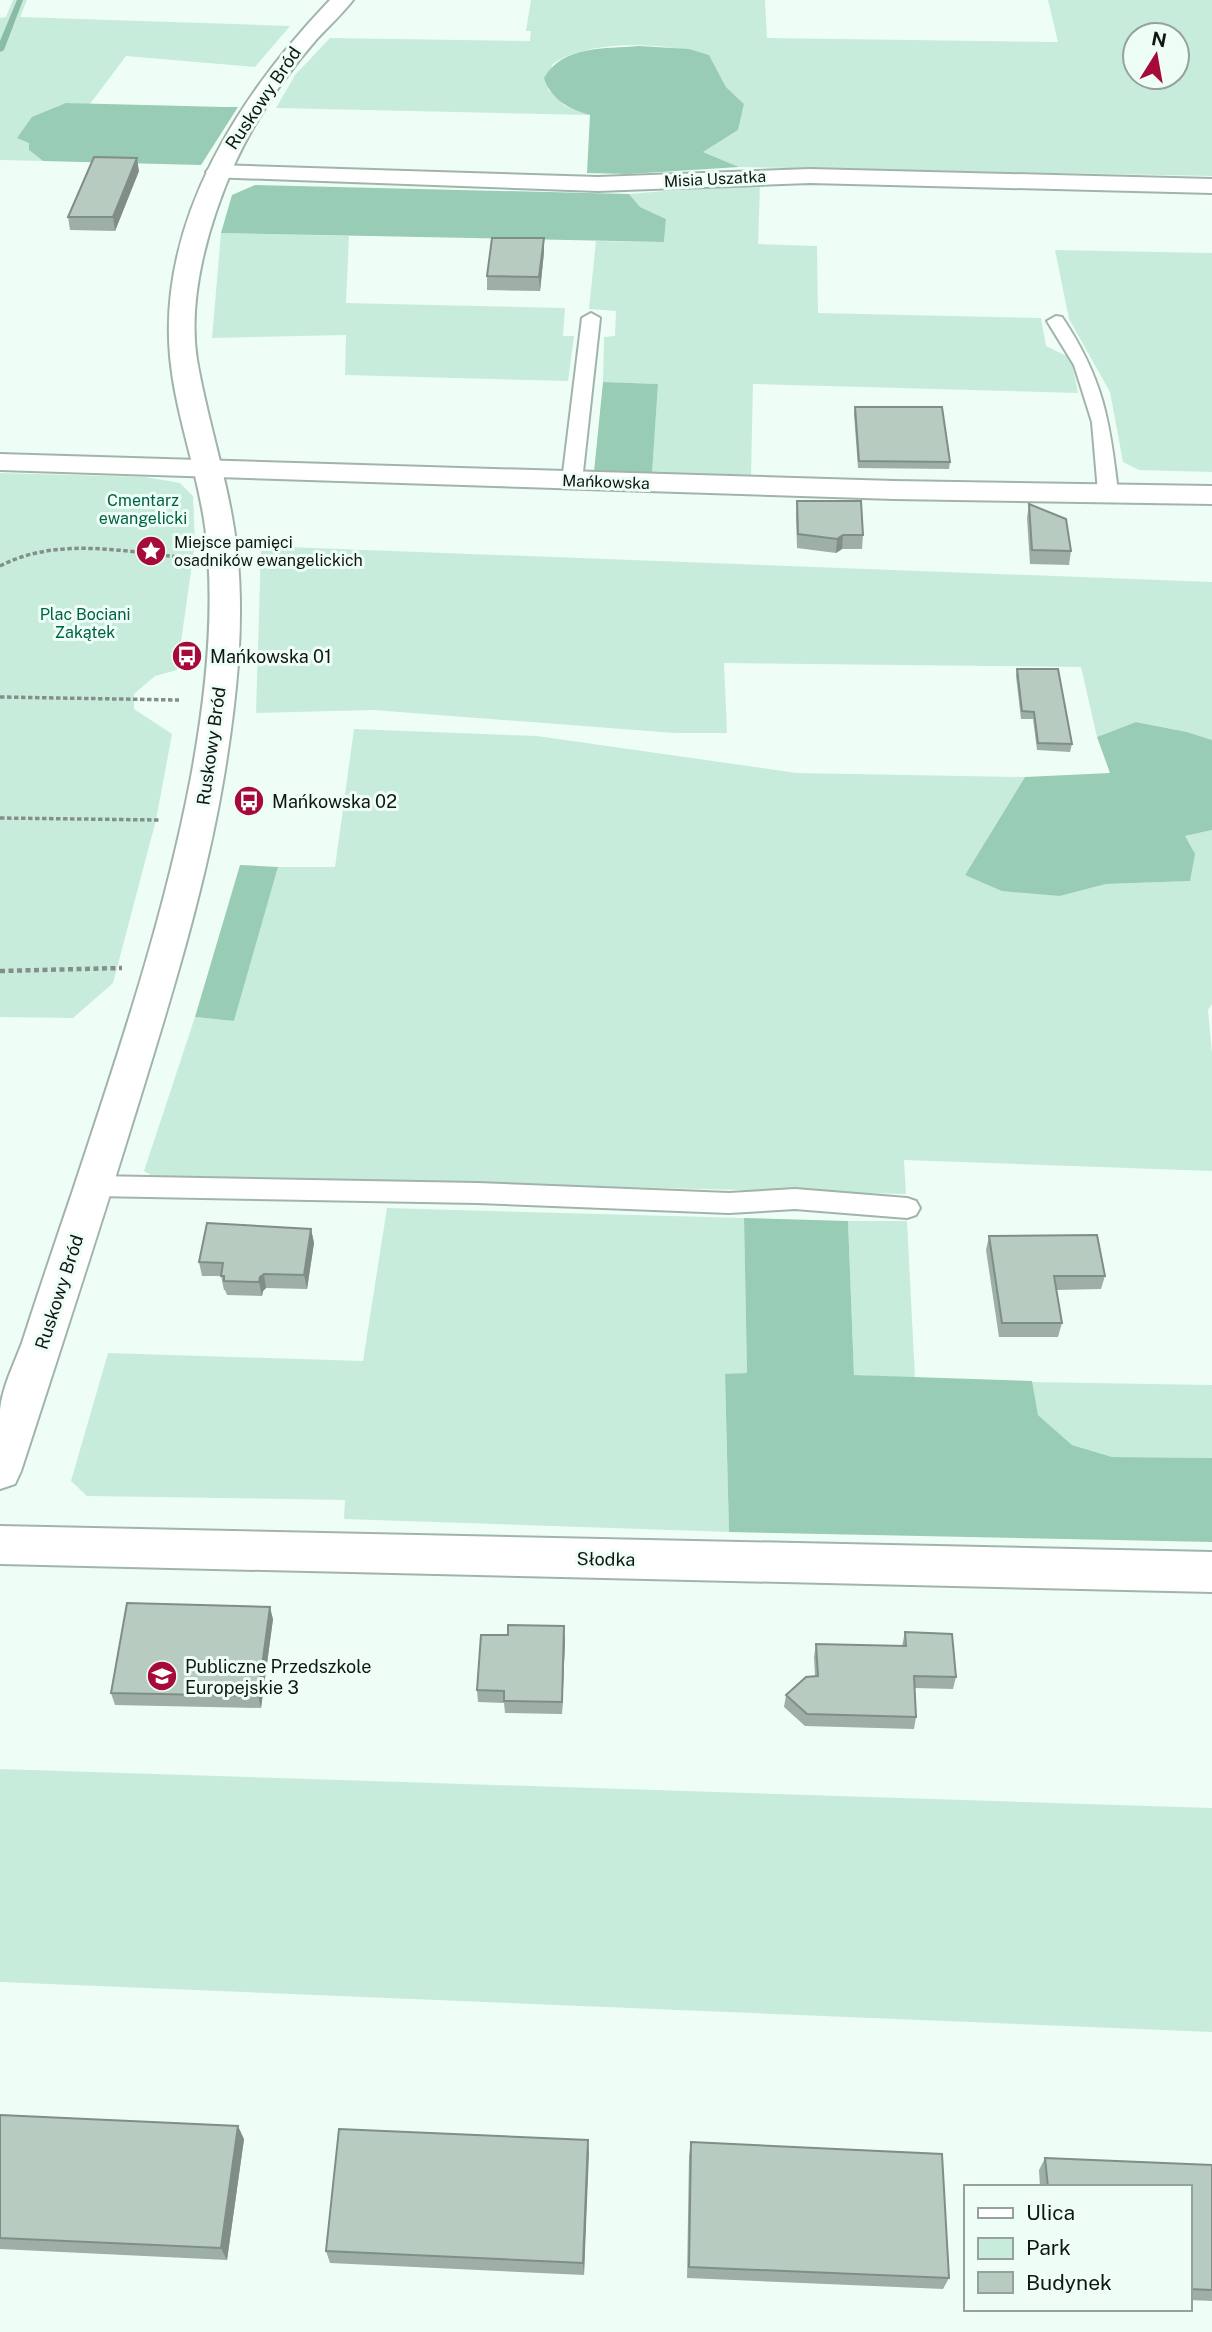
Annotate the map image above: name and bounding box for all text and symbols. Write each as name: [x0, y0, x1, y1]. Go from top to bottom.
north arrow: [1121, 21, 1191, 91]
text: N: [1150, 27, 1169, 52]
street label: Ruskowy Bród: [221, 43, 305, 153]
street label: Misia Uszatka: [663, 167, 767, 191]
street label: Mańkowska: [562, 471, 650, 493]
park label: Cmentarz ewangelicki: [99, 491, 187, 528]
place label: Miejsce pamięci osadników ewangelickich: [174, 533, 363, 570]
place icon: Miejsce pamięci osadników ewangelickich: [134, 534, 168, 568]
park label: Plac Bociani Zakątek: [40, 605, 130, 642]
bus stop icon: Mańkowska 01: [170, 639, 204, 673]
place label: Mańkowska 01: [210, 646, 331, 667]
street label: Ruskowy Bród: [192, 685, 230, 807]
bus stop icon: Mańkowska 02: [232, 784, 266, 818]
place label: Mańkowska 02: [272, 791, 397, 812]
street label: Ruskowy Bród: [31, 1232, 87, 1352]
street label: Słodka: [576, 1548, 636, 1570]
place label: Publiczne Przedszkole Europejskie 3: [185, 1656, 371, 1698]
school or university icon: Publiczne Przedszkole Europejskie 3: [145, 1659, 179, 1693]
legend: [964, 2185, 1191, 2311]
text: Ulica: [1026, 2200, 1075, 2225]
text: Park: [1026, 2235, 1071, 2260]
text: Budynek: [1026, 2270, 1112, 2295]

